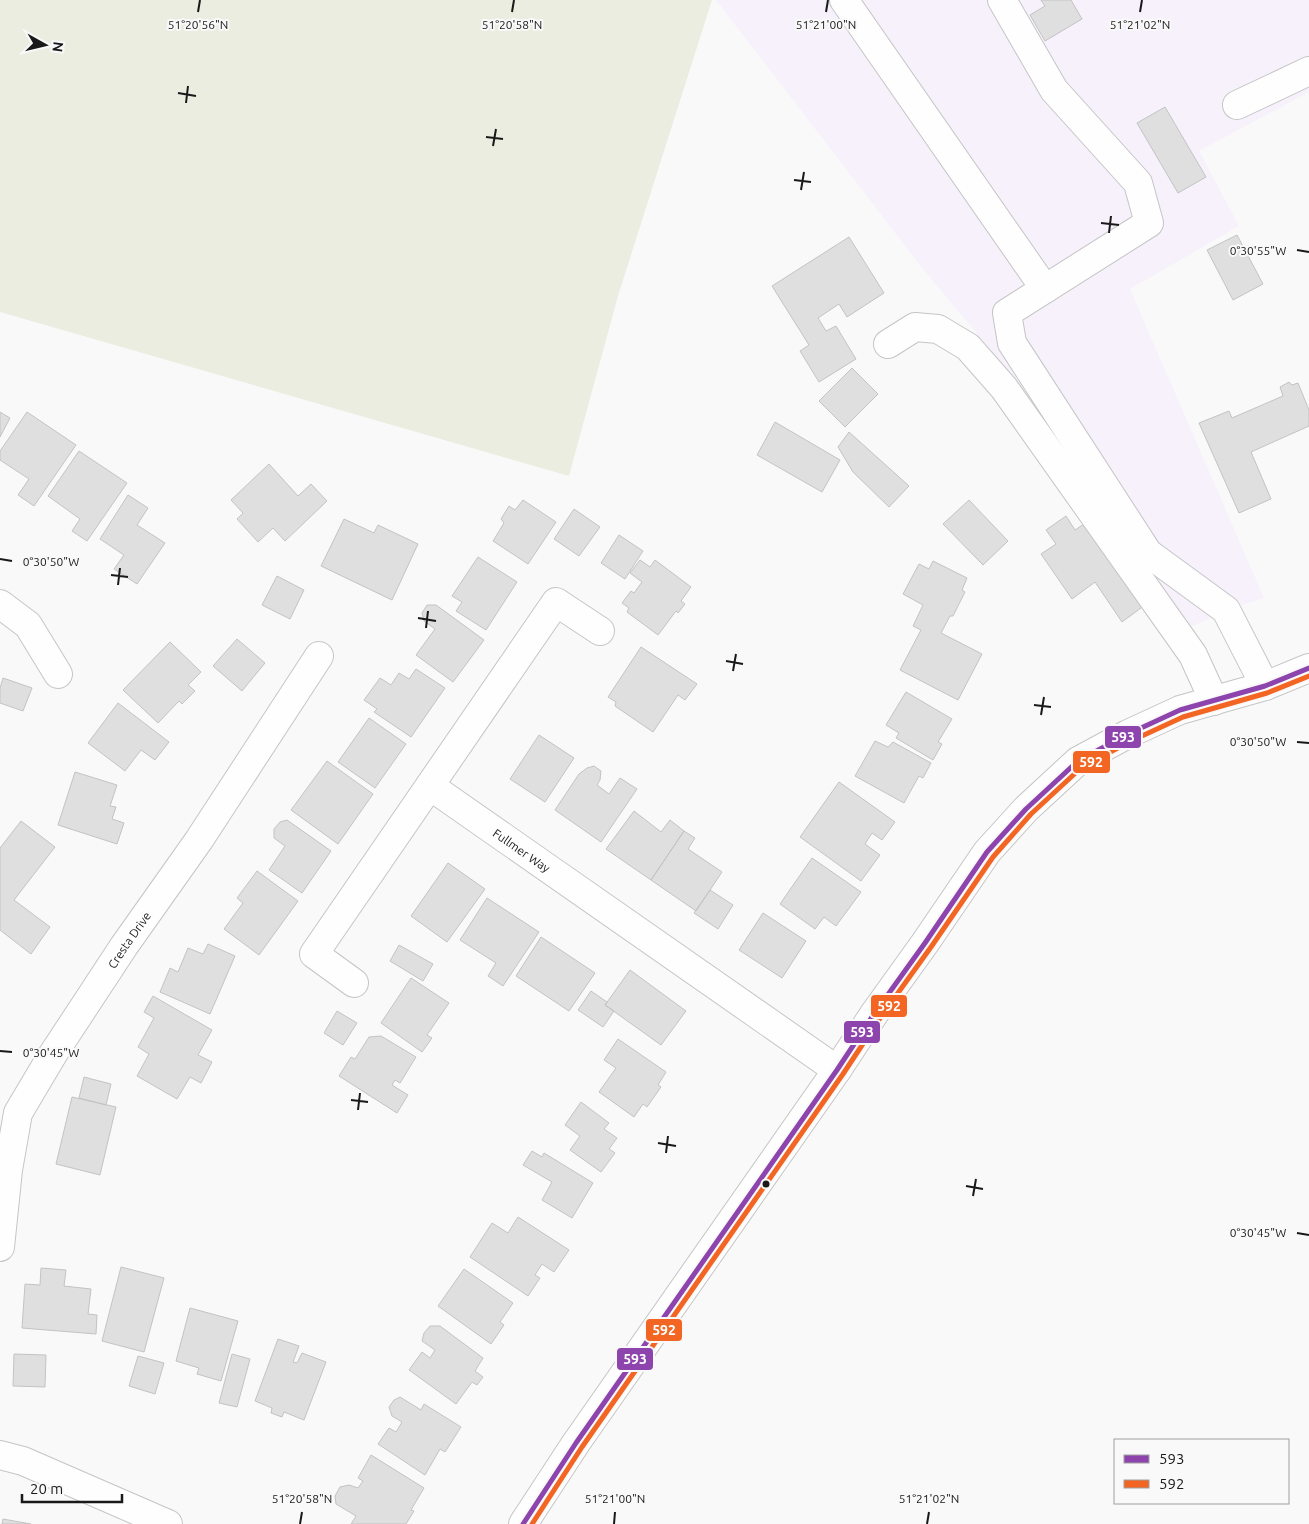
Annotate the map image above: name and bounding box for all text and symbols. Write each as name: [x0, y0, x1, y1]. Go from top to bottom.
text: 51°20'56"N: [168, 18, 228, 31]
text: 51°20'58"N: [482, 18, 542, 31]
text: 51°21'00"N: [796, 18, 856, 31]
text: 51°21'02"N: [1110, 18, 1170, 31]
north arrow: [20, 20, 70, 70]
text: N: [49, 41, 67, 53]
text: 0°30'55"W: [1230, 244, 1286, 257]
text: 0°30'50"W: [23, 555, 79, 568]
line badge: 593: [1104, 725, 1142, 749]
text: 593: [1111, 729, 1135, 745]
text: 0°30'50"W: [1230, 735, 1286, 748]
line badge: 592: [1072, 750, 1111, 774]
text: 592: [1079, 754, 1103, 770]
street label: Fullmer Way: [491, 826, 553, 875]
street label: Cresta Drive: [105, 909, 153, 970]
line badge: 592: [870, 994, 908, 1018]
text: 592: [877, 998, 901, 1014]
line badge: 593: [843, 1020, 881, 1044]
text: 593: [850, 1024, 874, 1040]
text: 0°30'45"W: [23, 1046, 79, 1059]
unlabelled marker: [761, 1179, 771, 1189]
text: 0°30'45"W: [1230, 1226, 1286, 1239]
line badge: 592: [645, 1318, 683, 1342]
text: 592: [652, 1322, 676, 1338]
line badge: 593: [616, 1347, 654, 1371]
text: 593: [623, 1351, 647, 1367]
legend: [1114, 1439, 1289, 1504]
text: 593: [1159, 1450, 1184, 1467]
scale bar: [22, 1472, 122, 1504]
text: 592: [1159, 1475, 1184, 1492]
text: 20 m: [30, 1480, 63, 1497]
text: 51°20'58"N: [272, 1492, 332, 1505]
text: 51°21'00"N: [585, 1492, 645, 1505]
text: 51°21'02"N: [899, 1492, 959, 1505]

